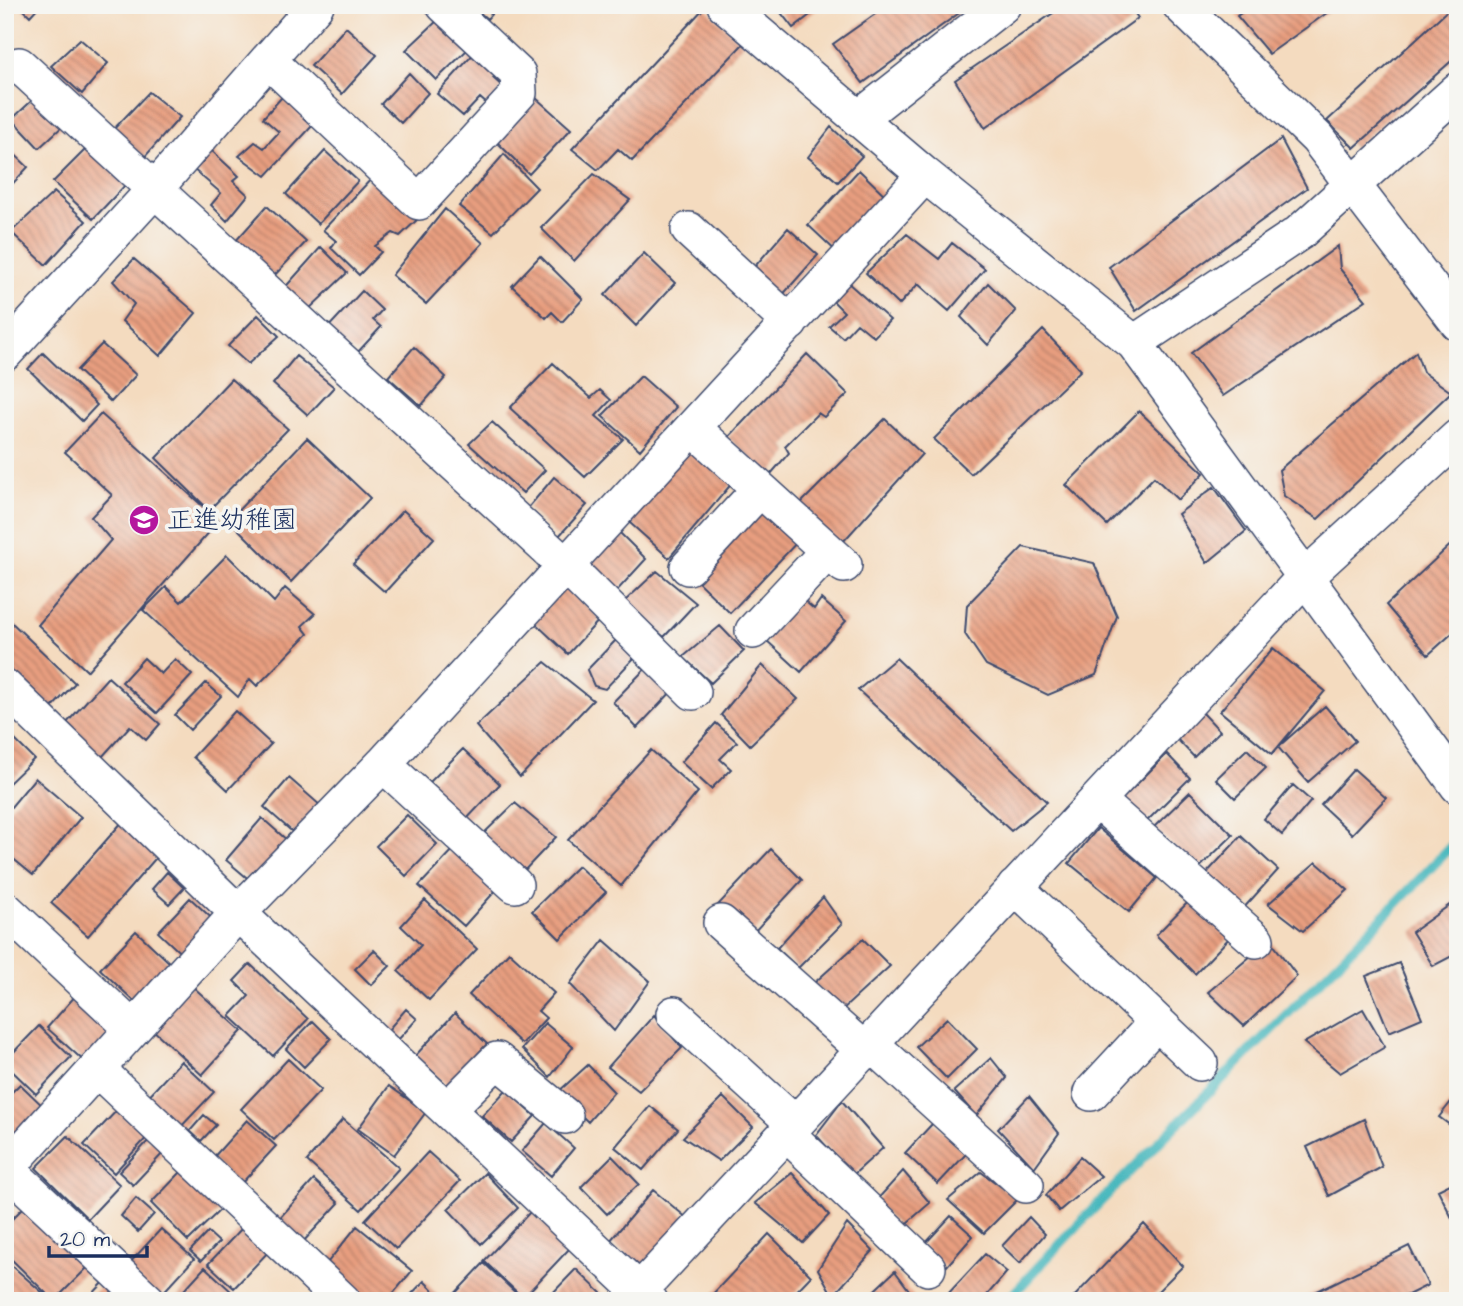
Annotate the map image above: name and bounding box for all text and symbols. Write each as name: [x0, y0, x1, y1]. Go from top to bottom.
place label: 正進幼稚園: [167, 502, 297, 538]
school or university icon: 正進幼稚園: [127, 503, 161, 537]
scale bar: [49, 1215, 147, 1259]
text: 20 m: [60, 1225, 111, 1254]

